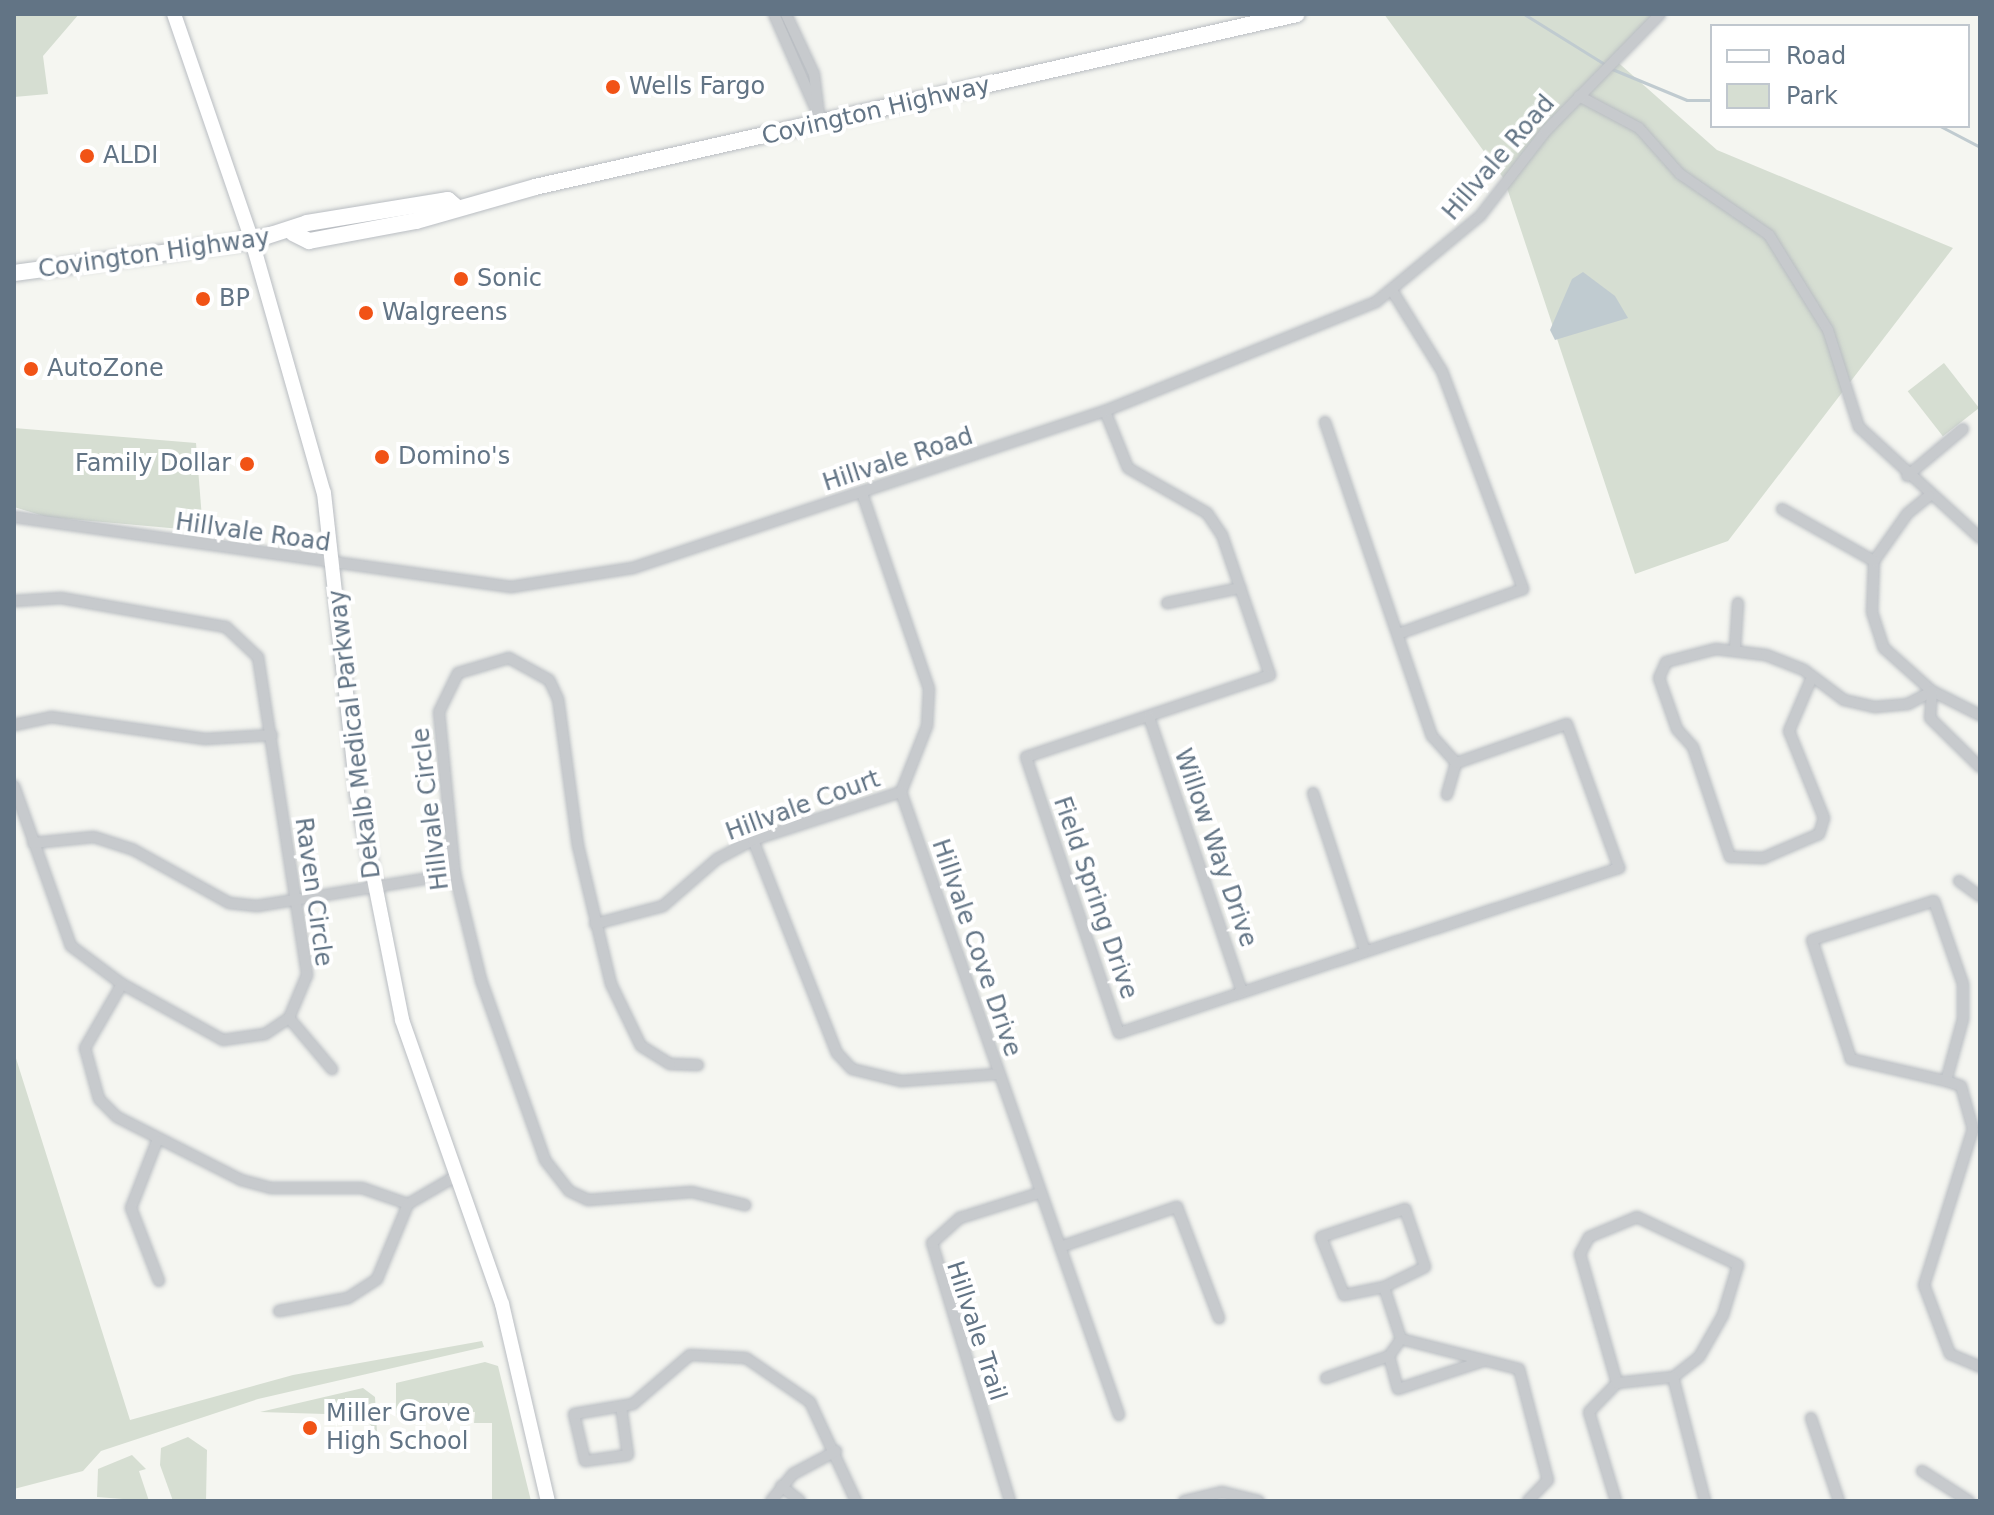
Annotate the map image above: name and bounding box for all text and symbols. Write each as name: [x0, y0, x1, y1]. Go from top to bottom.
legend: [1710, 24, 1970, 128]
text: Road: [1786, 42, 1846, 70]
street label: Covington Highway: [759, 71, 993, 151]
place label: Wells Fargo: [629, 73, 765, 101]
marker: Wells Fargo: [604, 78, 622, 96]
text: Park: [1786, 82, 1838, 110]
street label: Hillvale Road: [1437, 90, 1561, 226]
place label: ALDI: [103, 142, 158, 170]
marker: ALDI: [78, 147, 96, 165]
street label: Covington Highway: [36, 223, 272, 285]
place label: Sonic: [477, 265, 542, 293]
marker: Sonic: [452, 270, 470, 288]
place label: BP: [219, 285, 250, 313]
marker: BP: [194, 290, 212, 308]
place label: Walgreens: [382, 299, 507, 327]
marker: Walgreens: [357, 304, 375, 322]
place label: AutoZone: [47, 355, 164, 383]
marker: AutoZone: [22, 360, 40, 378]
street label: Hillvale Road: [819, 422, 977, 498]
place label: Domino's: [398, 443, 510, 471]
marker: Domino's: [373, 448, 391, 466]
place label: Family Dollar: [75, 450, 231, 478]
marker: Family Dollar: [238, 455, 256, 473]
street label: Hillvale Road: [174, 508, 332, 558]
street label: Dekalb Medical Parkway: [323, 588, 387, 880]
street label: Hillvale Circle: [407, 726, 455, 892]
street label: Willow Way Drive: [1168, 745, 1262, 951]
street label: Hillvale Court: [722, 765, 884, 847]
street label: Field Spring Drive: [1047, 793, 1143, 1003]
street label: Raven Circle: [288, 816, 338, 968]
street label: Hillvale Cove Drive: [925, 836, 1027, 1060]
street label: Hillvale Trail: [940, 1258, 1012, 1404]
place label: Miller Grove High School: [326, 1400, 471, 1456]
marker: Miller Grove High School: [301, 1419, 319, 1437]

